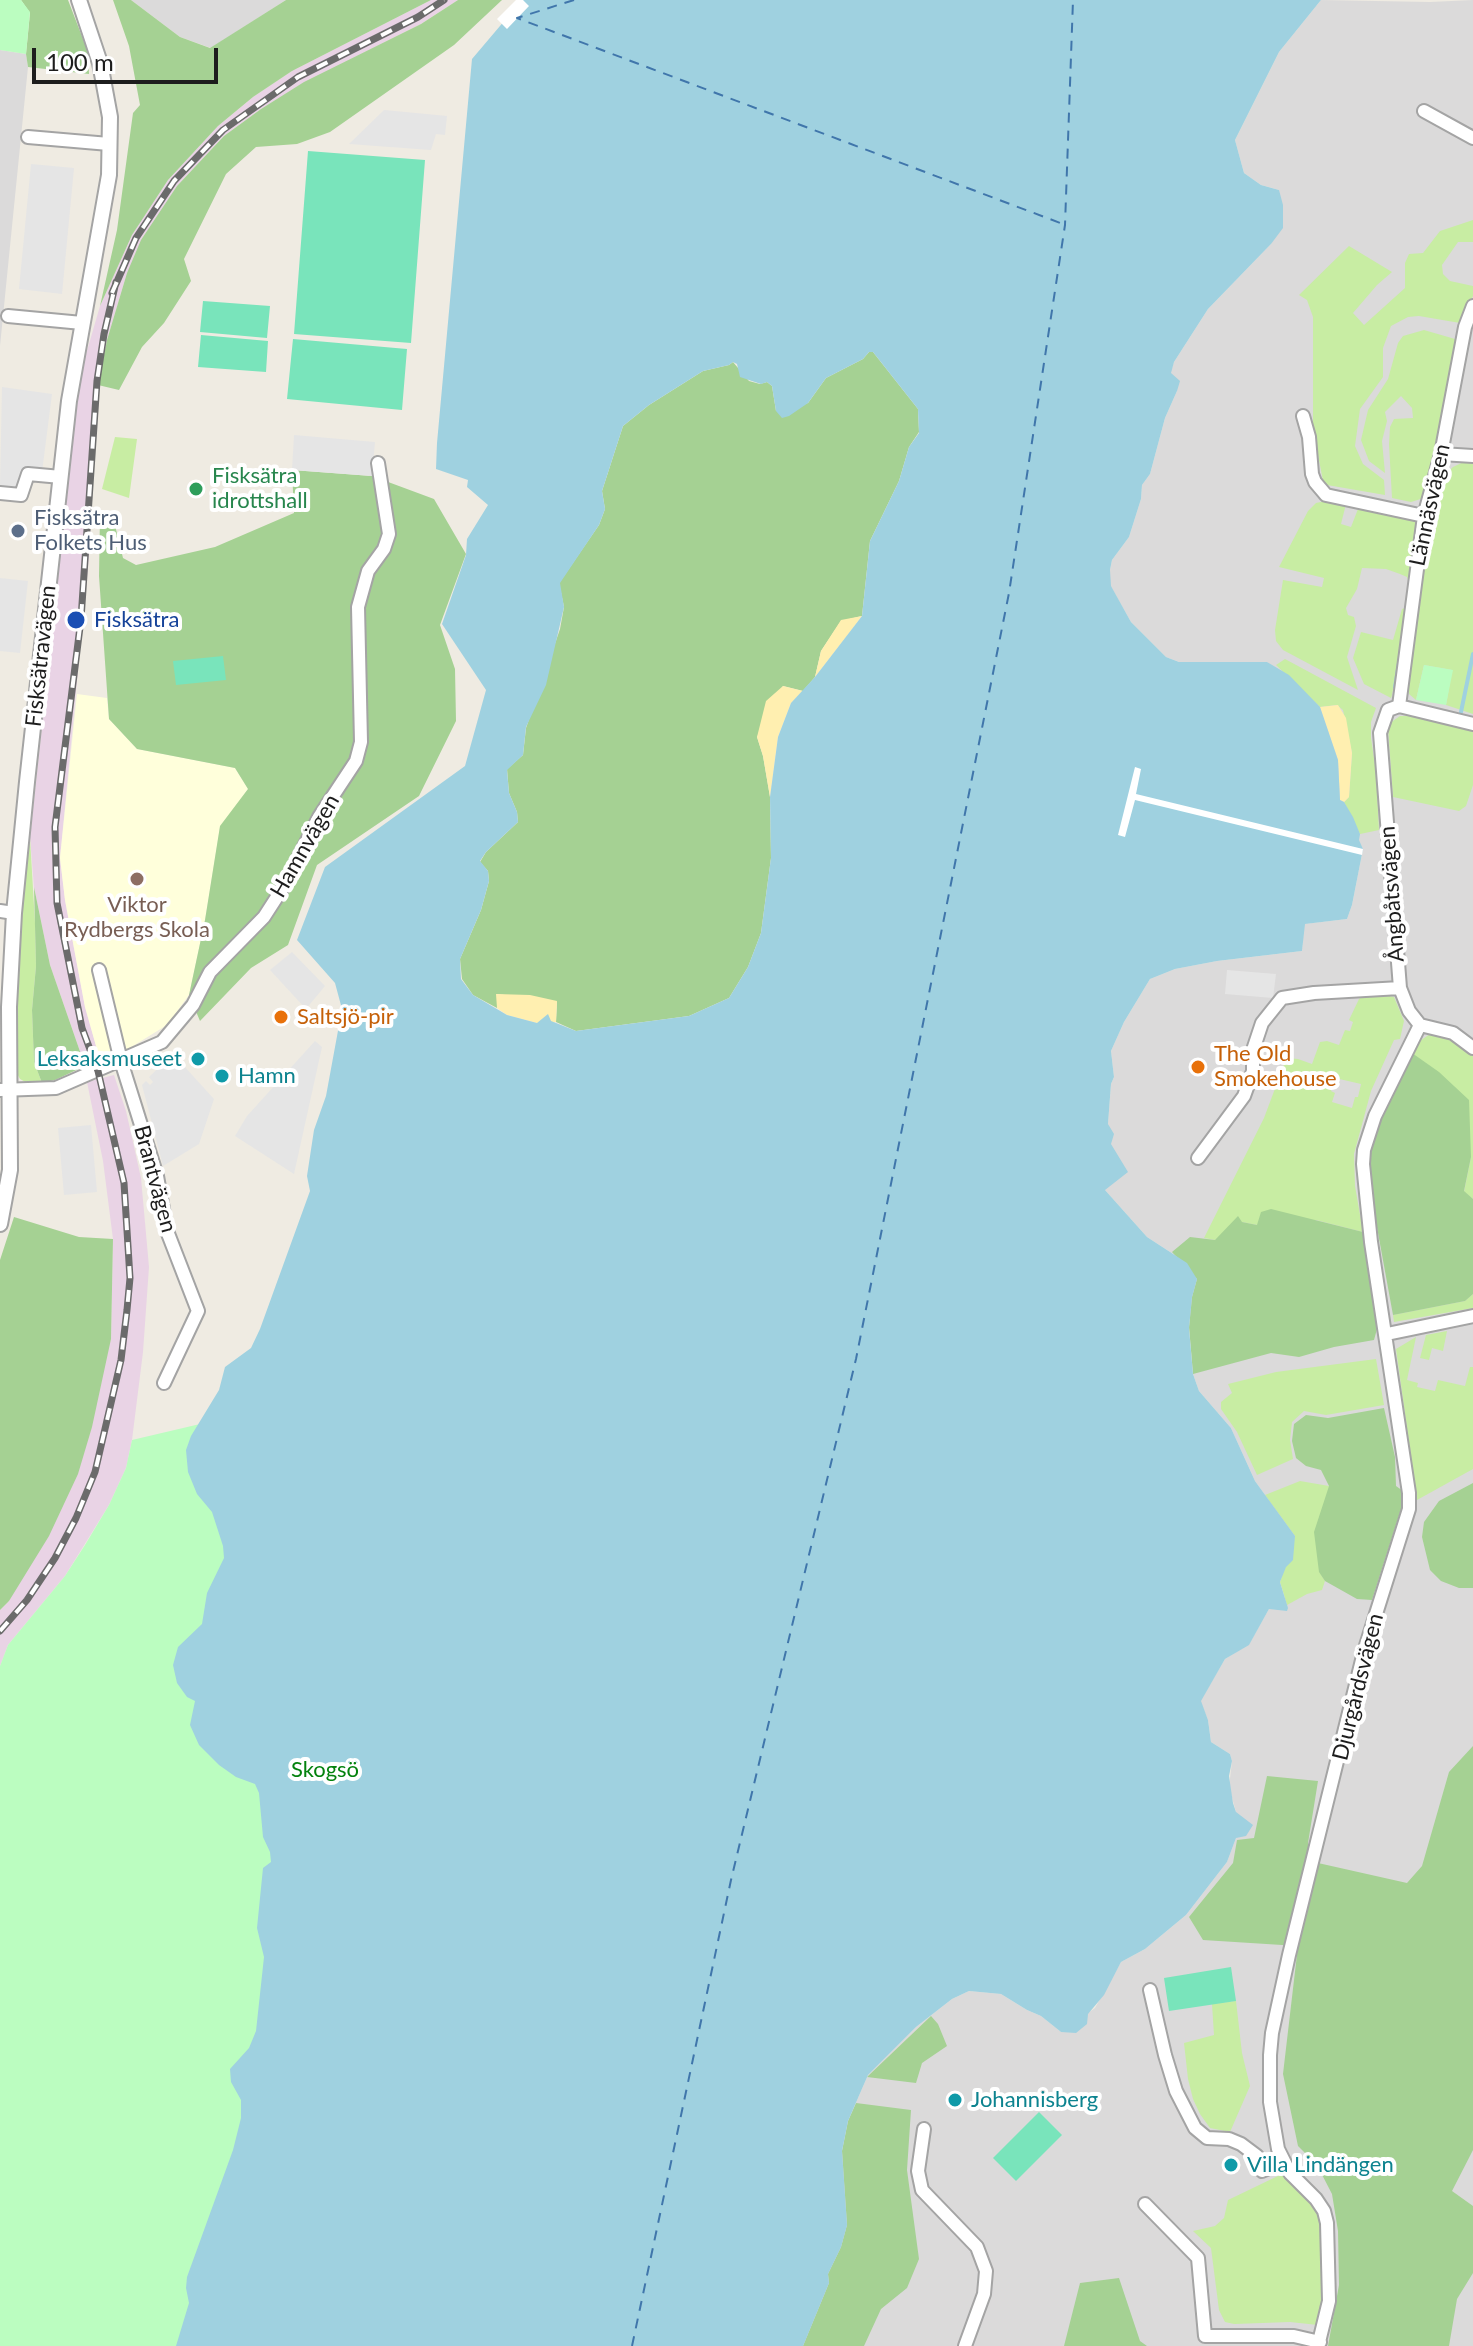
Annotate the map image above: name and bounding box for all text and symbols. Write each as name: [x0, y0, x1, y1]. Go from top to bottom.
scale bar: [36, 32, 222, 82]
text: 100 m: [46, 47, 114, 76]
street label: Lännäsvägen: [1404, 441, 1456, 569]
place label: Fisksätra idrottshall: [212, 463, 308, 514]
marker: Fisksätra idrottshall: [187, 480, 205, 498]
place label: Fisksätra Folkets Hus: [34, 505, 147, 556]
marker: Fisksätra Folkets Hus: [9, 522, 27, 540]
street label: Fisksätravägen: [20, 584, 62, 728]
place label: Fisksätra: [94, 607, 179, 633]
marker: Fisksätra: [65, 609, 87, 631]
street label: Hamnvägen: [265, 790, 345, 902]
street label: Ångbåtsvägen: [1374, 825, 1410, 963]
marker: Viktor Rydbergs Skola: [128, 870, 146, 888]
place label: Viktor Rydbergs Skola: [64, 892, 210, 944]
place label: Saltsjö-pir: [297, 1004, 394, 1030]
marker: Saltsjö-pir: [272, 1008, 290, 1026]
place label: The Old Smokehouse: [1214, 1041, 1337, 1092]
place label: Leksaksmuseet: [37, 1046, 182, 1072]
marker: Leksaksmuseet: [189, 1050, 207, 1068]
marker: The Old Smokehouse: [1189, 1058, 1207, 1076]
place label: Hamn: [238, 1063, 296, 1089]
marker: Hamn: [213, 1067, 231, 1085]
street label: Brantvägen: [128, 1122, 182, 1236]
street label: Djurgårdsvägen: [1327, 1611, 1389, 1763]
park label: Skogsö: [291, 1757, 359, 1783]
place label: Johannisberg: [971, 2087, 1098, 2113]
marker: Johannisberg: [946, 2091, 964, 2109]
place label: Villa Lindängen: [1247, 2152, 1394, 2178]
marker: Villa Lindängen: [1222, 2156, 1240, 2174]

